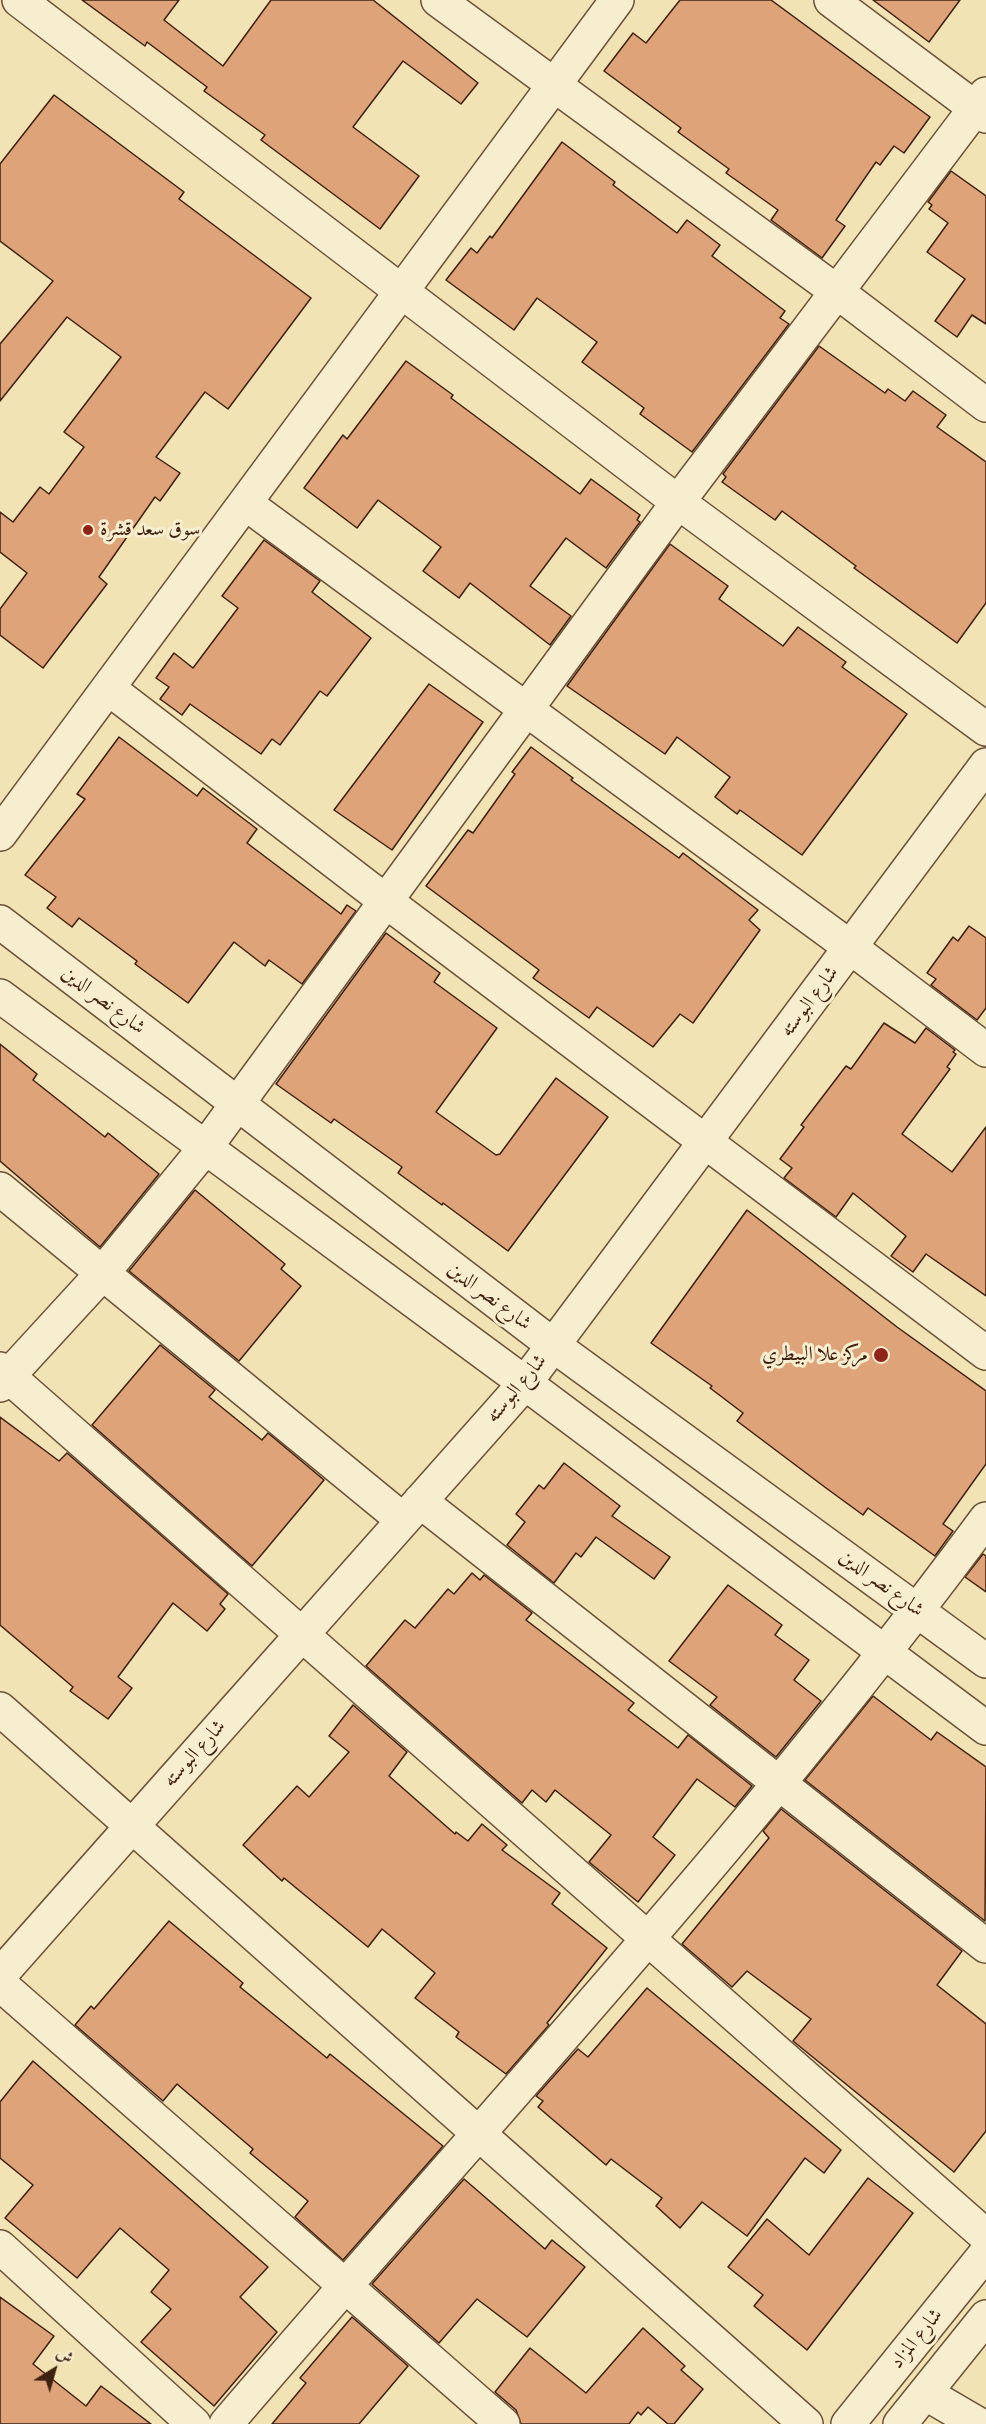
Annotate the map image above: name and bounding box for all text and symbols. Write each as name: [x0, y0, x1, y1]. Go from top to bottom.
place label: سوق سعد قشرة: [100, 518, 200, 542]
marker: سوق سعد قشرة: [81, 523, 95, 537]
street label: شارع نصر الدين: [56, 962, 150, 1040]
street label: شارع البوسته: [776, 962, 844, 1042]
street label: شارع نصر الدين: [442, 1258, 536, 1336]
place label: مركز علا البيطري: [762, 1343, 868, 1367]
marker: مركز علا البيطري: [872, 1346, 890, 1364]
street label: شارع البوسته: [481, 1350, 553, 1428]
street label: شارع نصر الدين: [834, 1545, 928, 1623]
street label: شارع البوسته: [159, 1715, 231, 1793]
street label: شارع المزاد: [885, 2304, 949, 2374]
north arrow: [24, 2340, 84, 2400]
text: ش: [52, 2343, 77, 2368]

